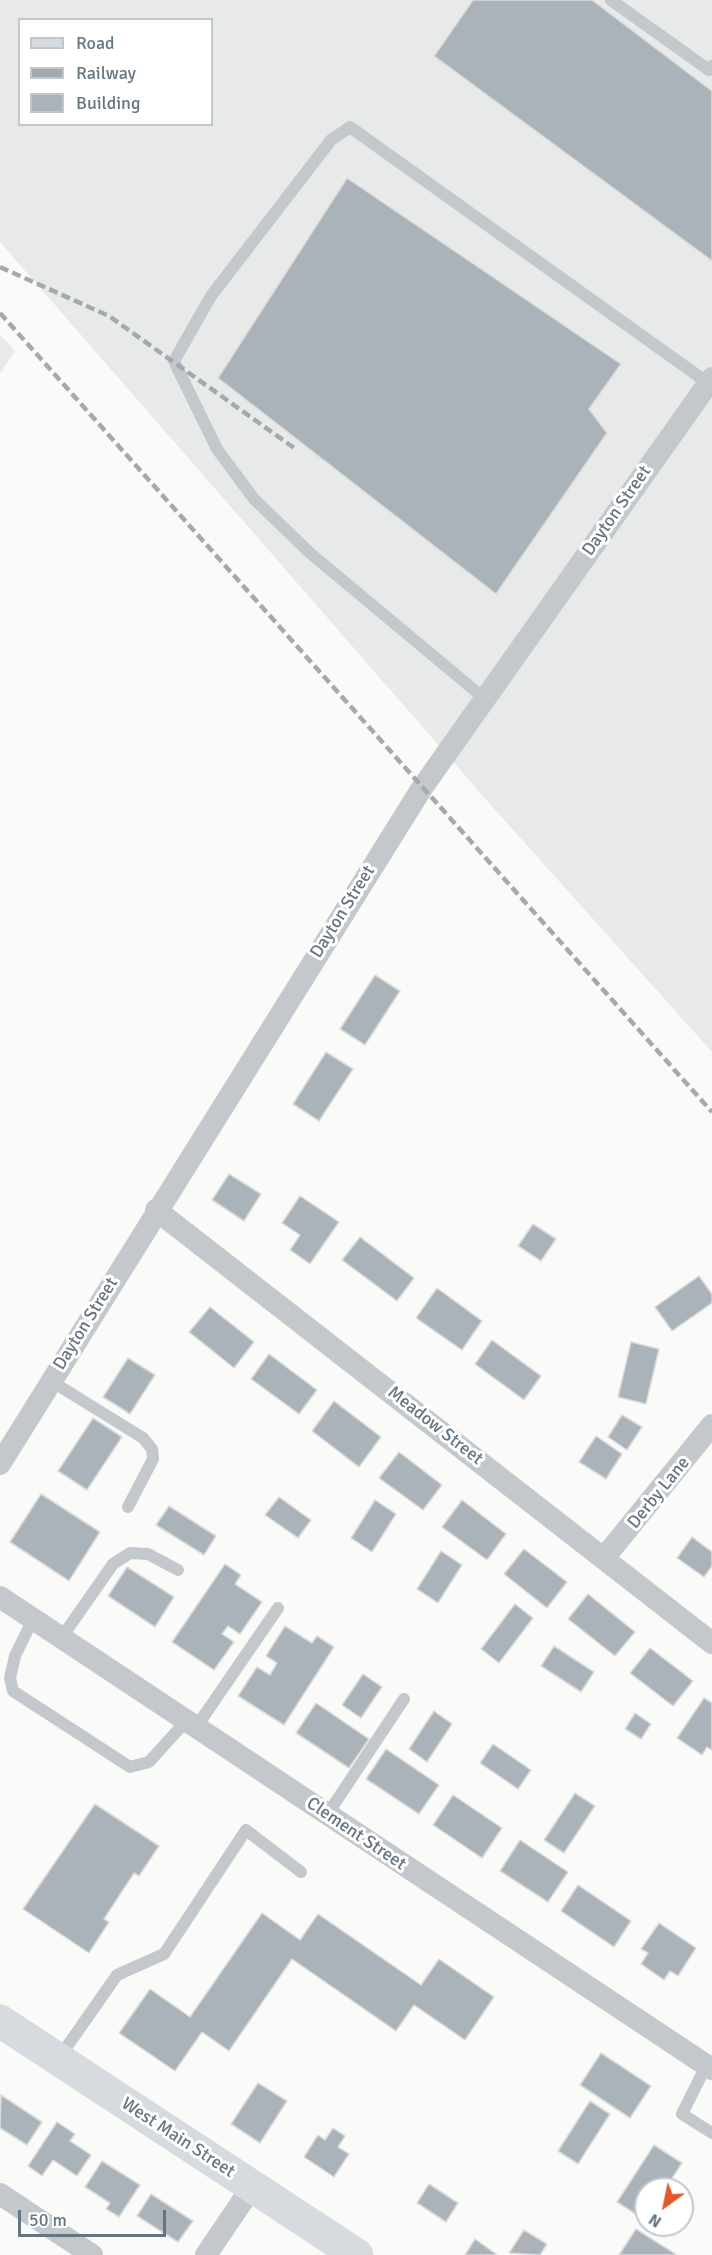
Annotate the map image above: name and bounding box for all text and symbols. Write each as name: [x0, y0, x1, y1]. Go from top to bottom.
legend: [18, 18, 213, 126]
text: Road: [76, 32, 115, 54]
text: Railway: [76, 62, 136, 84]
text: Building: [76, 92, 140, 114]
street label: Dayton Street: [578, 462, 656, 560]
street label: Dayton Street: [306, 862, 380, 962]
street label: Dayton Street: [49, 1274, 123, 1374]
street label: Meadow Street: [383, 1382, 487, 1470]
street label: Derby Lane: [623, 1453, 695, 1533]
street label: Clement Street: [302, 1793, 410, 1875]
street label: West Main Street: [117, 2093, 239, 2183]
north arrow: [634, 2177, 694, 2237]
scale bar: [21, 2198, 170, 2236]
text: 50 m: [29, 2209, 67, 2231]
text: N: [645, 2209, 665, 2232]

